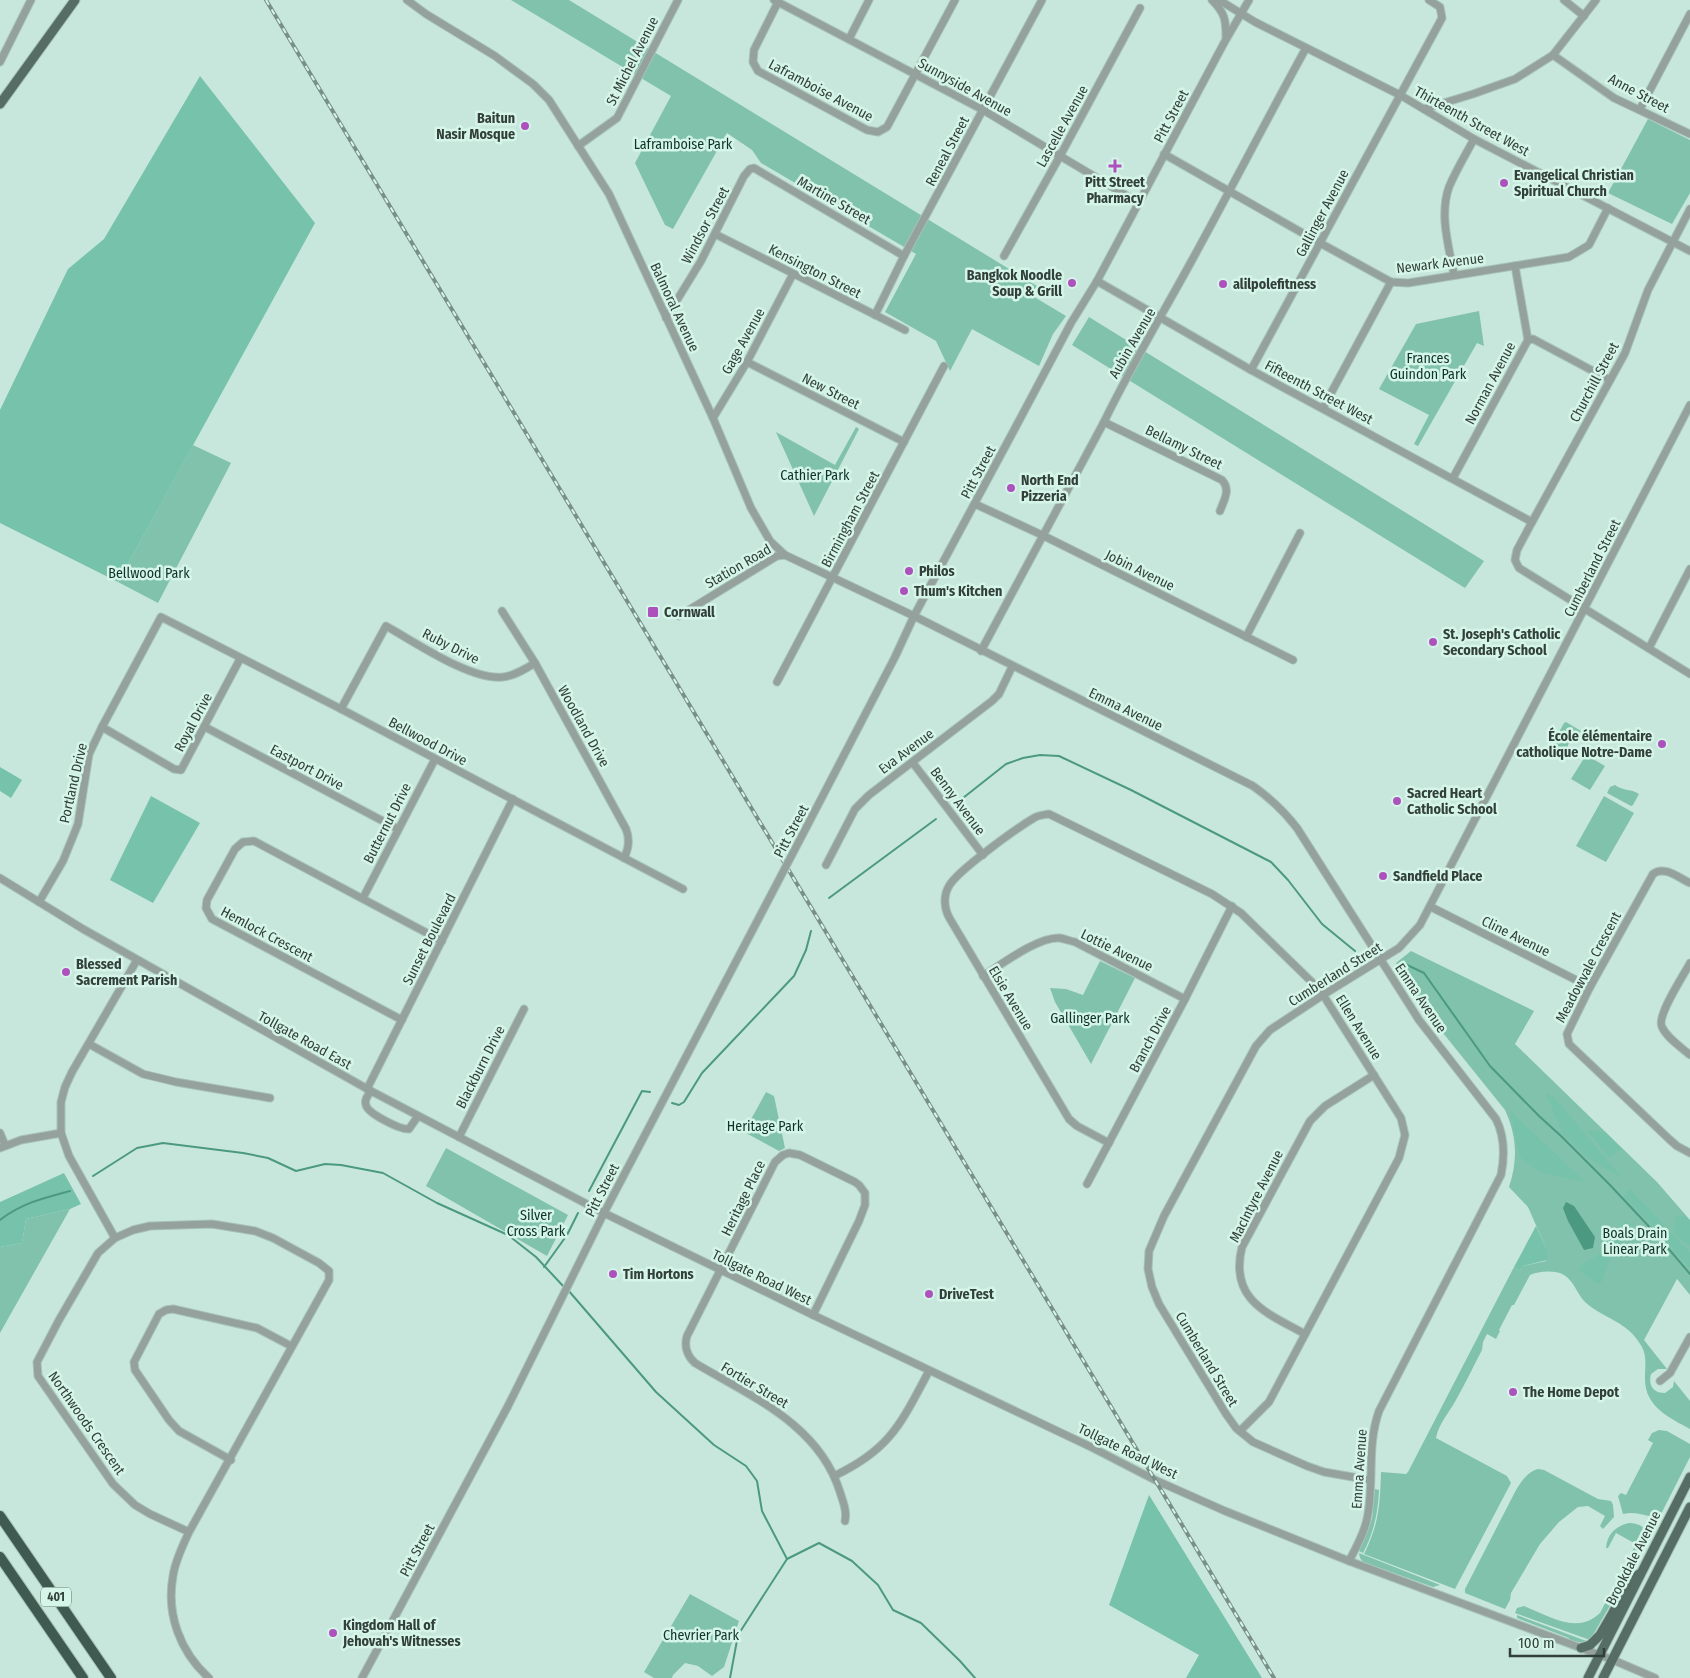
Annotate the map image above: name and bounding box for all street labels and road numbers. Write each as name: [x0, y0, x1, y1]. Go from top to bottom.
street label: St Michel Avenue: [603, 14, 662, 109]
street label: Sunnyside Avenue: [915, 55, 1015, 120]
street label: Laframboise Avenue: [766, 56, 876, 125]
street label: Anne Street: [1605, 70, 1673, 117]
street label: Lascelle Avenue: [1033, 82, 1092, 170]
street label: Thirteenth Street West: [1411, 83, 1532, 160]
street label: Pitt Street: [1150, 86, 1193, 146]
street label: Reneal Street: [922, 113, 973, 189]
street label: Gallinger Avenue: [1292, 167, 1353, 260]
street label: Martine Street: [794, 173, 874, 228]
street label: Windsor Street: [678, 183, 733, 267]
street label: Kensington Street: [766, 241, 864, 302]
street label: Newark Avenue: [1395, 250, 1485, 277]
street label: Balmoral Avenue: [646, 260, 703, 355]
street label: Gage Avenue: [718, 305, 769, 377]
street label: Aubin Avenue: [1105, 305, 1159, 381]
street label: Norman Avenue: [1462, 339, 1519, 427]
street label: Churchill Street: [1566, 339, 1623, 425]
street label: Fifteenth Street West: [1262, 357, 1376, 428]
street label: New Street: [799, 370, 863, 413]
street label: Bellamy Street: [1143, 422, 1225, 474]
street label: Pitt Street: [957, 442, 1000, 502]
street label: Birmingham Street: [818, 468, 883, 570]
street label: Cumberland Street: [1561, 516, 1625, 620]
street label: Station Road: [702, 541, 774, 592]
street label: Jobin Avenue: [1102, 546, 1177, 595]
street label: Ruby Drive: [420, 625, 482, 668]
street label: Woodland Drive: [554, 682, 613, 770]
street label: Emma Avenue: [1086, 684, 1166, 735]
street label: Royal Drive: [171, 690, 216, 755]
street label: Bellwood Drive: [386, 714, 470, 769]
street label: Eva Avenue: [875, 725, 937, 778]
street label: Portland Drive: [56, 741, 91, 825]
street label: Eastport Drive: [267, 741, 347, 794]
street label: Benny Avenue: [926, 764, 989, 839]
street label: Butternut Drive: [360, 780, 415, 866]
street label: Pitt Street: [770, 801, 813, 861]
street label: Sunset Boulevard: [399, 891, 460, 988]
street label: Hemlock Crescent: [218, 903, 316, 966]
street label: Meadowvale Crescent: [1552, 909, 1625, 1026]
street label: Cline Avenue: [1479, 913, 1553, 960]
street label: Lottie Avenue: [1078, 926, 1156, 975]
street label: Cumberland Street: [1285, 939, 1386, 1010]
street label: Emma Avenue: [1391, 960, 1450, 1036]
street label: Elsie Avenue: [985, 963, 1036, 1034]
street label: Ellen Avenue: [1332, 992, 1385, 1063]
street label: Branch Drive: [1126, 1003, 1175, 1075]
street label: Tollgate Road East: [255, 1008, 355, 1073]
street label: Blackburn Drive: [452, 1023, 509, 1111]
street label: MacIntyre Avenue: [1226, 1147, 1287, 1245]
street label: Heritage Place: [718, 1158, 769, 1239]
street label: Pitt Street: [582, 1160, 623, 1220]
street label: Tollgate Road West: [709, 1246, 815, 1309]
street label: Cumberland Street: [1172, 1309, 1242, 1410]
street label: Fortier Street: [718, 1359, 792, 1412]
street label: Northwoods Crescent: [45, 1368, 129, 1479]
street label: Tollgate Road West: [1075, 1420, 1181, 1483]
street label: Emma Avenue: [1348, 1428, 1371, 1510]
street label: Brookdale Avenue: [1602, 1508, 1665, 1608]
street label: Pitt Street: [396, 1520, 439, 1580]
road number: 401: [41, 1588, 71, 1606]

